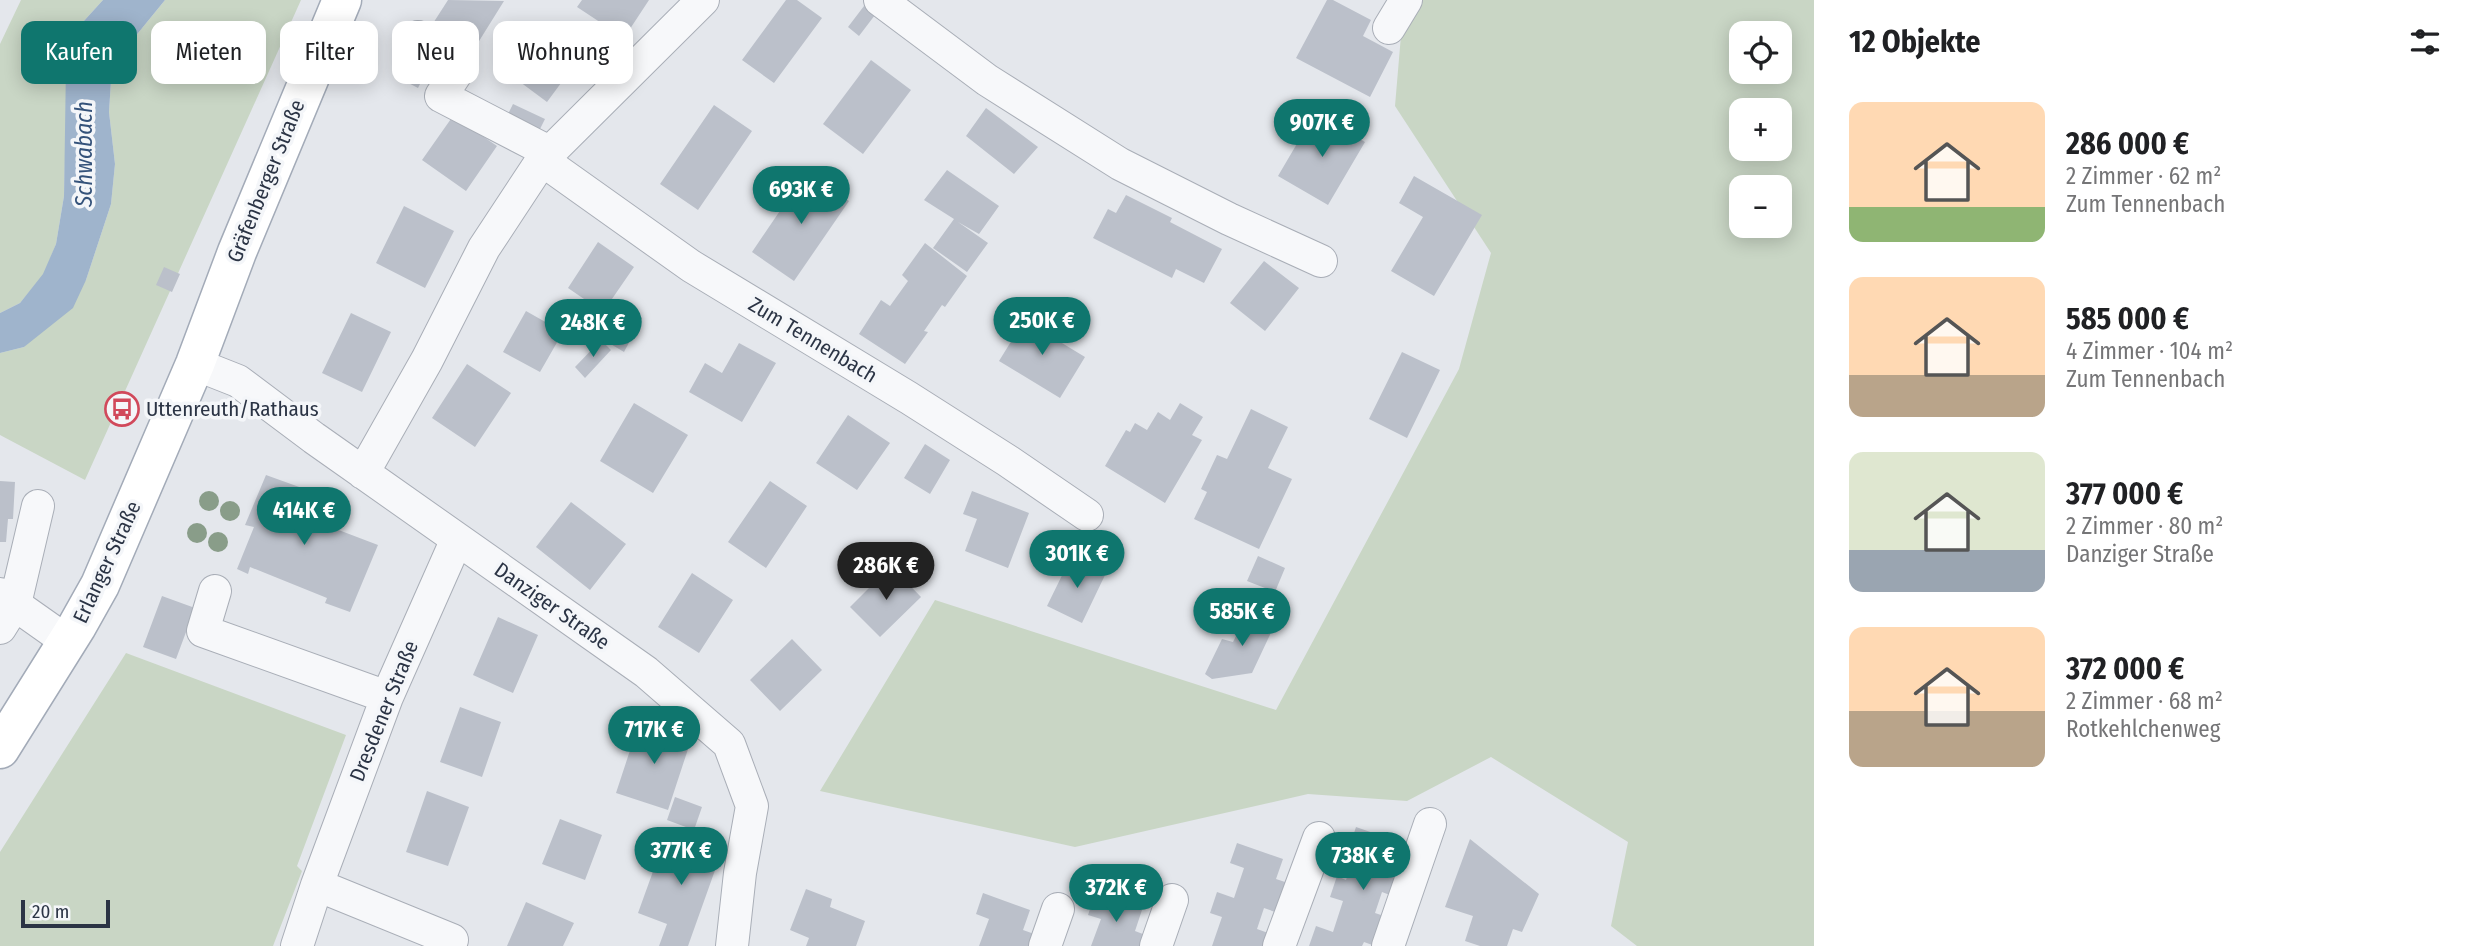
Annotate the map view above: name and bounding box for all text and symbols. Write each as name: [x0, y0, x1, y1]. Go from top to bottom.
chip: Kaufen: [21, 21, 137, 84]
chip: Mieten: [151, 21, 266, 84]
chip: Filter: [280, 21, 378, 84]
chip: Neu: [392, 21, 479, 84]
chip: Wohnung: [493, 21, 633, 84]
map controls: [1729, 21, 1792, 238]
button: locate: [1729, 21, 1792, 84]
icon: filters: [2406, 23, 2444, 61]
text: 12 Objekte: [1849, 24, 1981, 60]
street label: Gräfenberger Straße: [221, 96, 311, 266]
button: +: [1729, 98, 1792, 161]
pin: 907K €: [1265, 100, 1379, 159]
water label: Schwabach: [70, 101, 98, 208]
text: 907K €: [1290, 108, 1354, 136]
text: 286 000 €: [2066, 126, 2189, 162]
icon: home: [1905, 130, 1989, 214]
text: 2 Zimmer · 62 m²: [2066, 162, 2221, 190]
pin: 693K €: [744, 166, 858, 226]
text: 693K €: [769, 175, 833, 203]
button: −: [1729, 175, 1792, 238]
text: Zum Tennenbach: [2066, 190, 2225, 218]
street label: Zum Tennenbach: [744, 291, 882, 389]
pin: 250K €: [985, 298, 1099, 357]
pin: 248K €: [536, 300, 650, 359]
text: 585 000 €: [2066, 301, 2189, 337]
icon: home: [1905, 305, 1989, 389]
text: 250K €: [1010, 306, 1074, 334]
text: 248K €: [561, 308, 625, 336]
text: 4 Zimmer · 104 m²: [2066, 337, 2233, 365]
text: Zum Tennenbach: [2066, 365, 2225, 393]
bus stop icon: Uttenreuth/Rathaus: [103, 390, 141, 428]
place label: Uttenreuth/Rathaus: [146, 396, 319, 422]
text: 377 000 €: [2066, 476, 2183, 512]
icon: home: [1905, 480, 1989, 564]
pin: 414K €: [247, 488, 361, 547]
text: 414K €: [273, 496, 335, 524]
street label: Erlanger Straße: [67, 497, 147, 627]
text: 2 Zimmer · 80 m²: [2066, 512, 2223, 540]
pin: 301K €: [1020, 530, 1134, 590]
text: 301K €: [1045, 539, 1109, 567]
text: Danziger Straße: [2066, 540, 2214, 568]
pin: 286K €: [829, 542, 943, 602]
text: 286K €: [853, 551, 919, 579]
street label: Danziger Straße: [489, 557, 615, 655]
pin: 585K €: [1185, 588, 1299, 648]
text: 585K €: [1209, 597, 1275, 625]
street label: Dresdener Straße: [344, 637, 424, 785]
text: 372 000 €: [2066, 651, 2184, 687]
icon: home: [1905, 655, 1989, 739]
text: 2 Zimmer · 68 m²: [2066, 687, 2223, 715]
pin: 717K €: [597, 706, 711, 766]
text: 717K €: [624, 715, 684, 743]
text: Rotkehlchenweg: [2066, 715, 2220, 743]
pin: 377K €: [624, 828, 738, 887]
pin: 738K €: [1306, 832, 1420, 892]
text: 377K €: [651, 836, 711, 864]
text: 738K €: [1331, 841, 1395, 869]
pin: 372K €: [1059, 864, 1173, 924]
text: 372K €: [1085, 873, 1147, 901]
scale bar: [21, 897, 110, 929]
text: 20 m: [32, 900, 69, 923]

